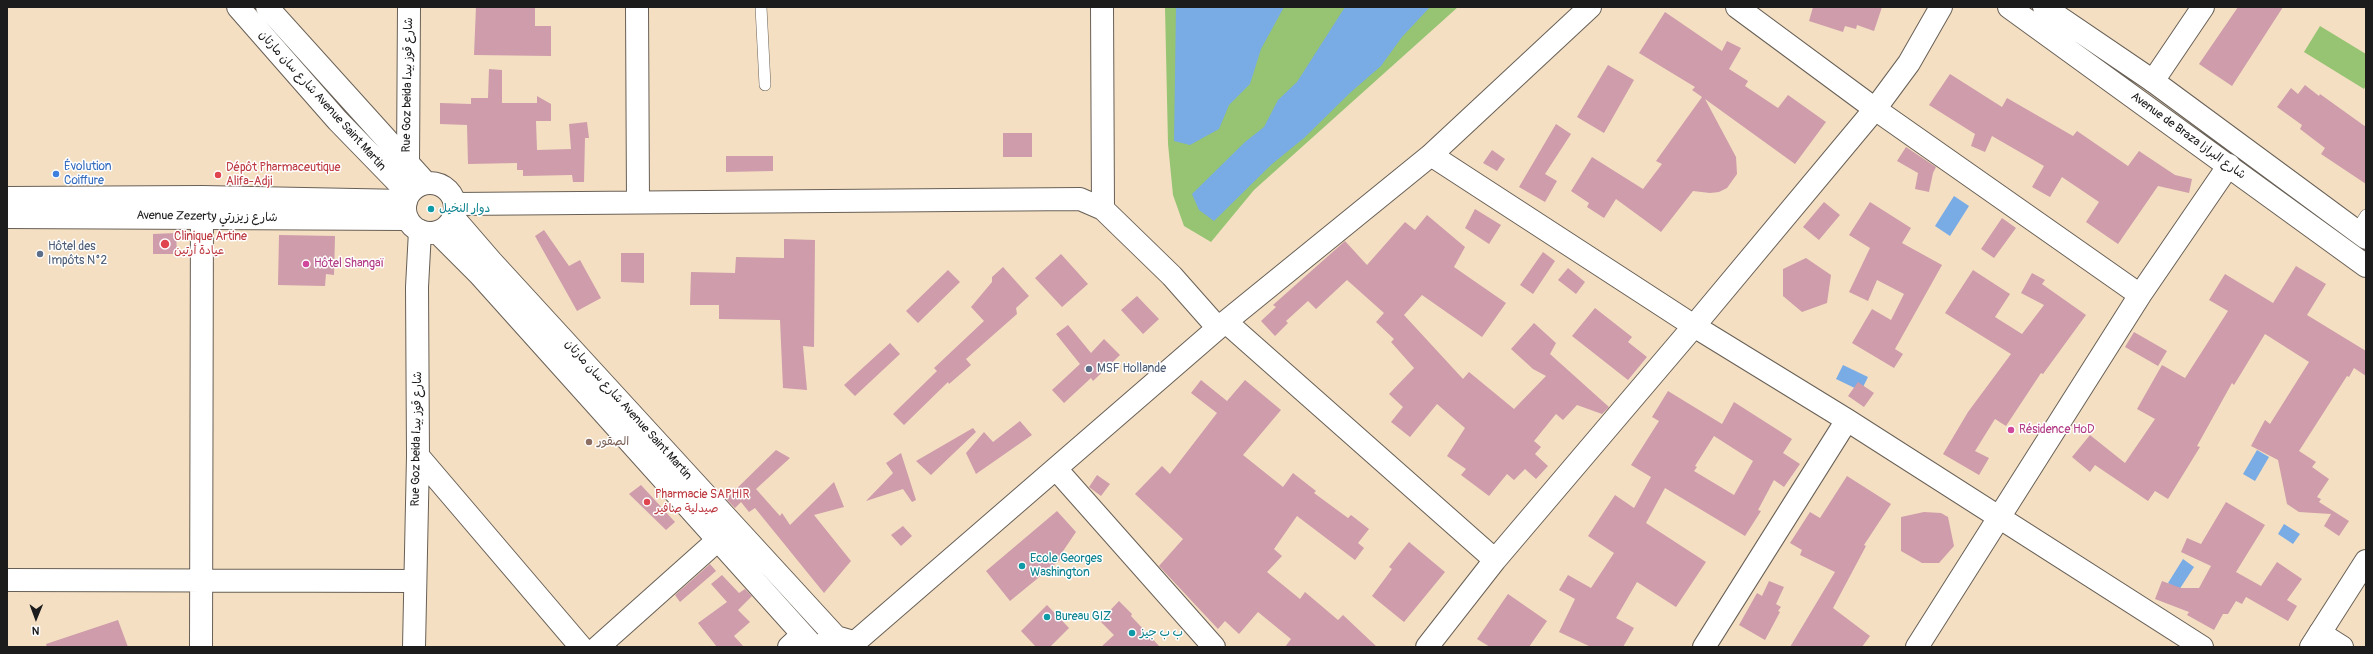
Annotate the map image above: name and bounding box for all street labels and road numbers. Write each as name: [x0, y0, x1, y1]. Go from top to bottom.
street label: Rue Goz beida شارع قوز بيدا: [400, 17, 416, 153]
street label: شارع سان مارتان Avenue Saint Martin: [255, 28, 389, 174]
street label: Avenue de Braza شارع البرازا: [2128, 89, 2248, 183]
street label: Avenue Zezerty شارع زيزرتي: [136, 209, 278, 225]
street label: شارع سان مارتان Avenue Saint Martin: [561, 337, 695, 483]
street label: Rue Goz beida شارع قوز بيدا: [409, 371, 425, 507]

